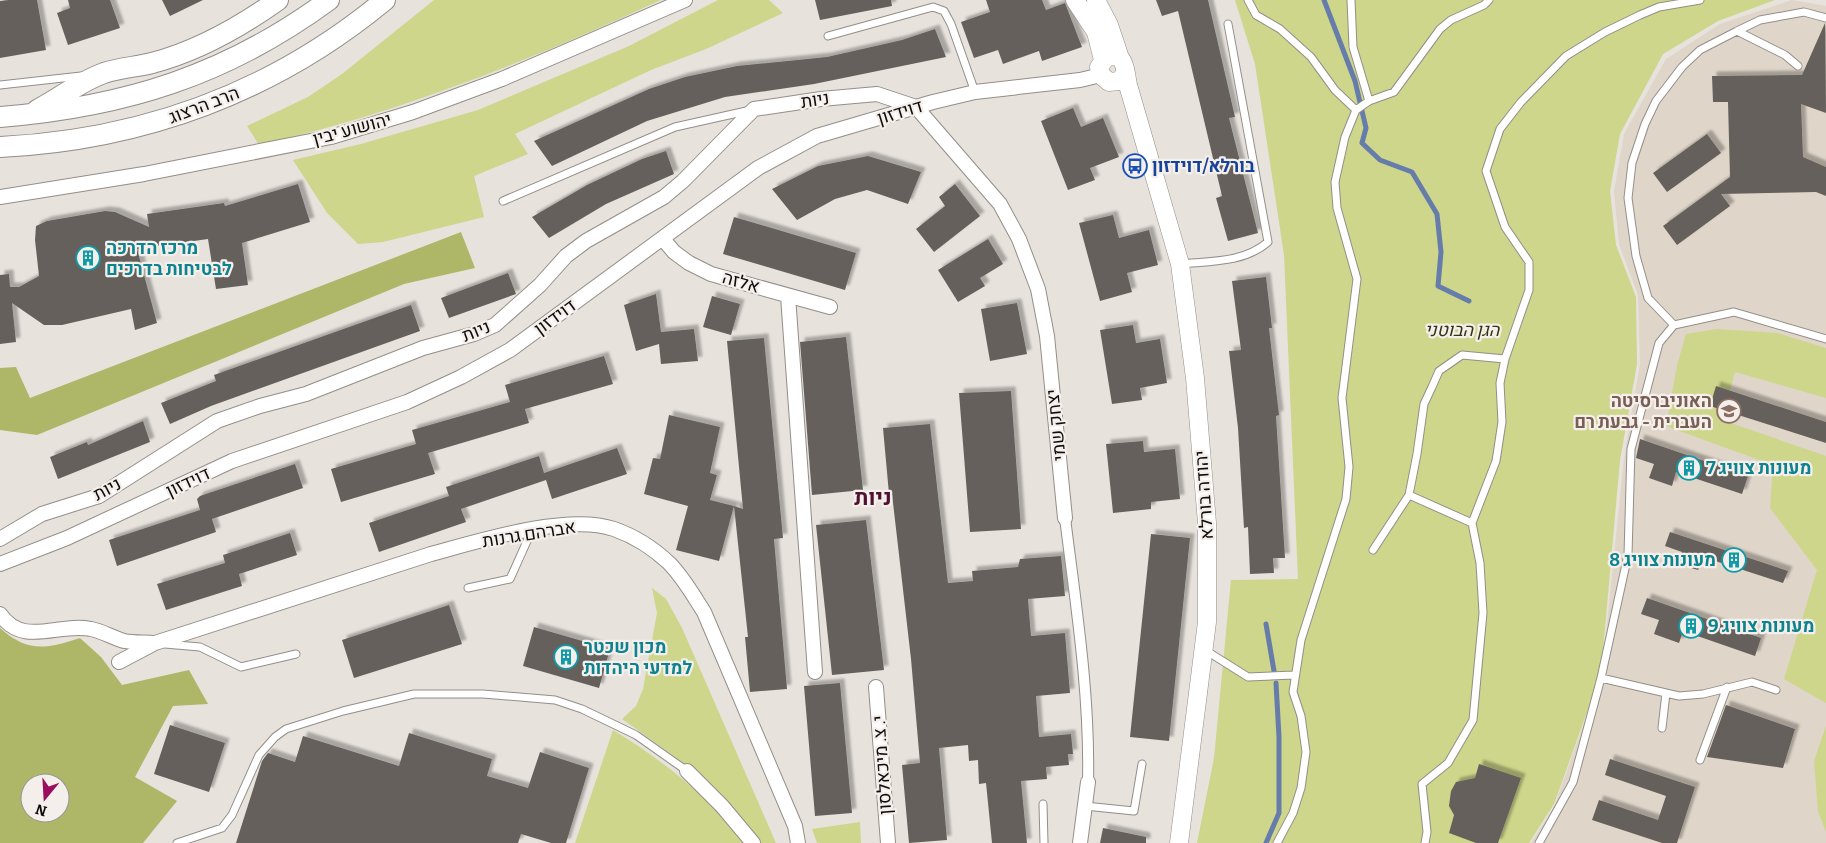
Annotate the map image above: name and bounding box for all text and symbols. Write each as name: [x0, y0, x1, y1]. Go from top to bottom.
street label: הרב הרצוג: [166, 81, 242, 129]
street label: ניות: [799, 87, 831, 113]
street label: דוידזון: [875, 95, 925, 129]
street label: יהושוע יבין: [310, 108, 394, 150]
bus stop icon: בורלא/דוידזון: [1122, 153, 1148, 179]
place label: בורלא/דוידזון: [1152, 155, 1255, 177]
place label: מרכז הדרכה לבטיחות בדרכים: [106, 237, 232, 280]
building icon: מרכז הדרכה לבטיחות בדרכים: [75, 245, 101, 271]
street label: אלזה: [720, 266, 762, 298]
street label: דוידזון: [530, 294, 580, 340]
street label: ניות: [459, 315, 493, 347]
park label: הגן הבוטני: [1425, 319, 1501, 341]
street label: יצחק שמי: [1041, 388, 1071, 462]
place label: האוניברסיטה העברית - גבעת רם: [1574, 390, 1712, 433]
school or university icon: האוניברסיטה העברית - גבעת רם: [1716, 398, 1742, 424]
street label: יהודה בורלא: [1190, 450, 1218, 540]
building icon: מעונות צוויג 7: [1676, 455, 1702, 481]
place label: מעונות צוויג 7: [1706, 457, 1811, 479]
street label: דוידזון: [162, 462, 214, 502]
street label: ניות: [89, 473, 125, 505]
district label: ניות: [854, 484, 892, 511]
street label: אברהם גרנות: [481, 516, 577, 552]
building icon: מעונות צוויג 8: [1721, 547, 1747, 573]
place label: מעונות צוויג 8: [1609, 549, 1716, 571]
building icon: מעונות צוויג 9: [1678, 613, 1704, 639]
place label: מעונות צוויג 9: [1708, 615, 1814, 637]
place label: מכון שכטר למדעי היהדות: [584, 636, 692, 679]
building icon: מכון שכטר למדעי היהדות: [553, 644, 579, 670]
street label: י. צ. מיכאלסון: [868, 715, 896, 815]
north arrow: [20, 773, 70, 823]
text: N: [33, 800, 49, 820]

